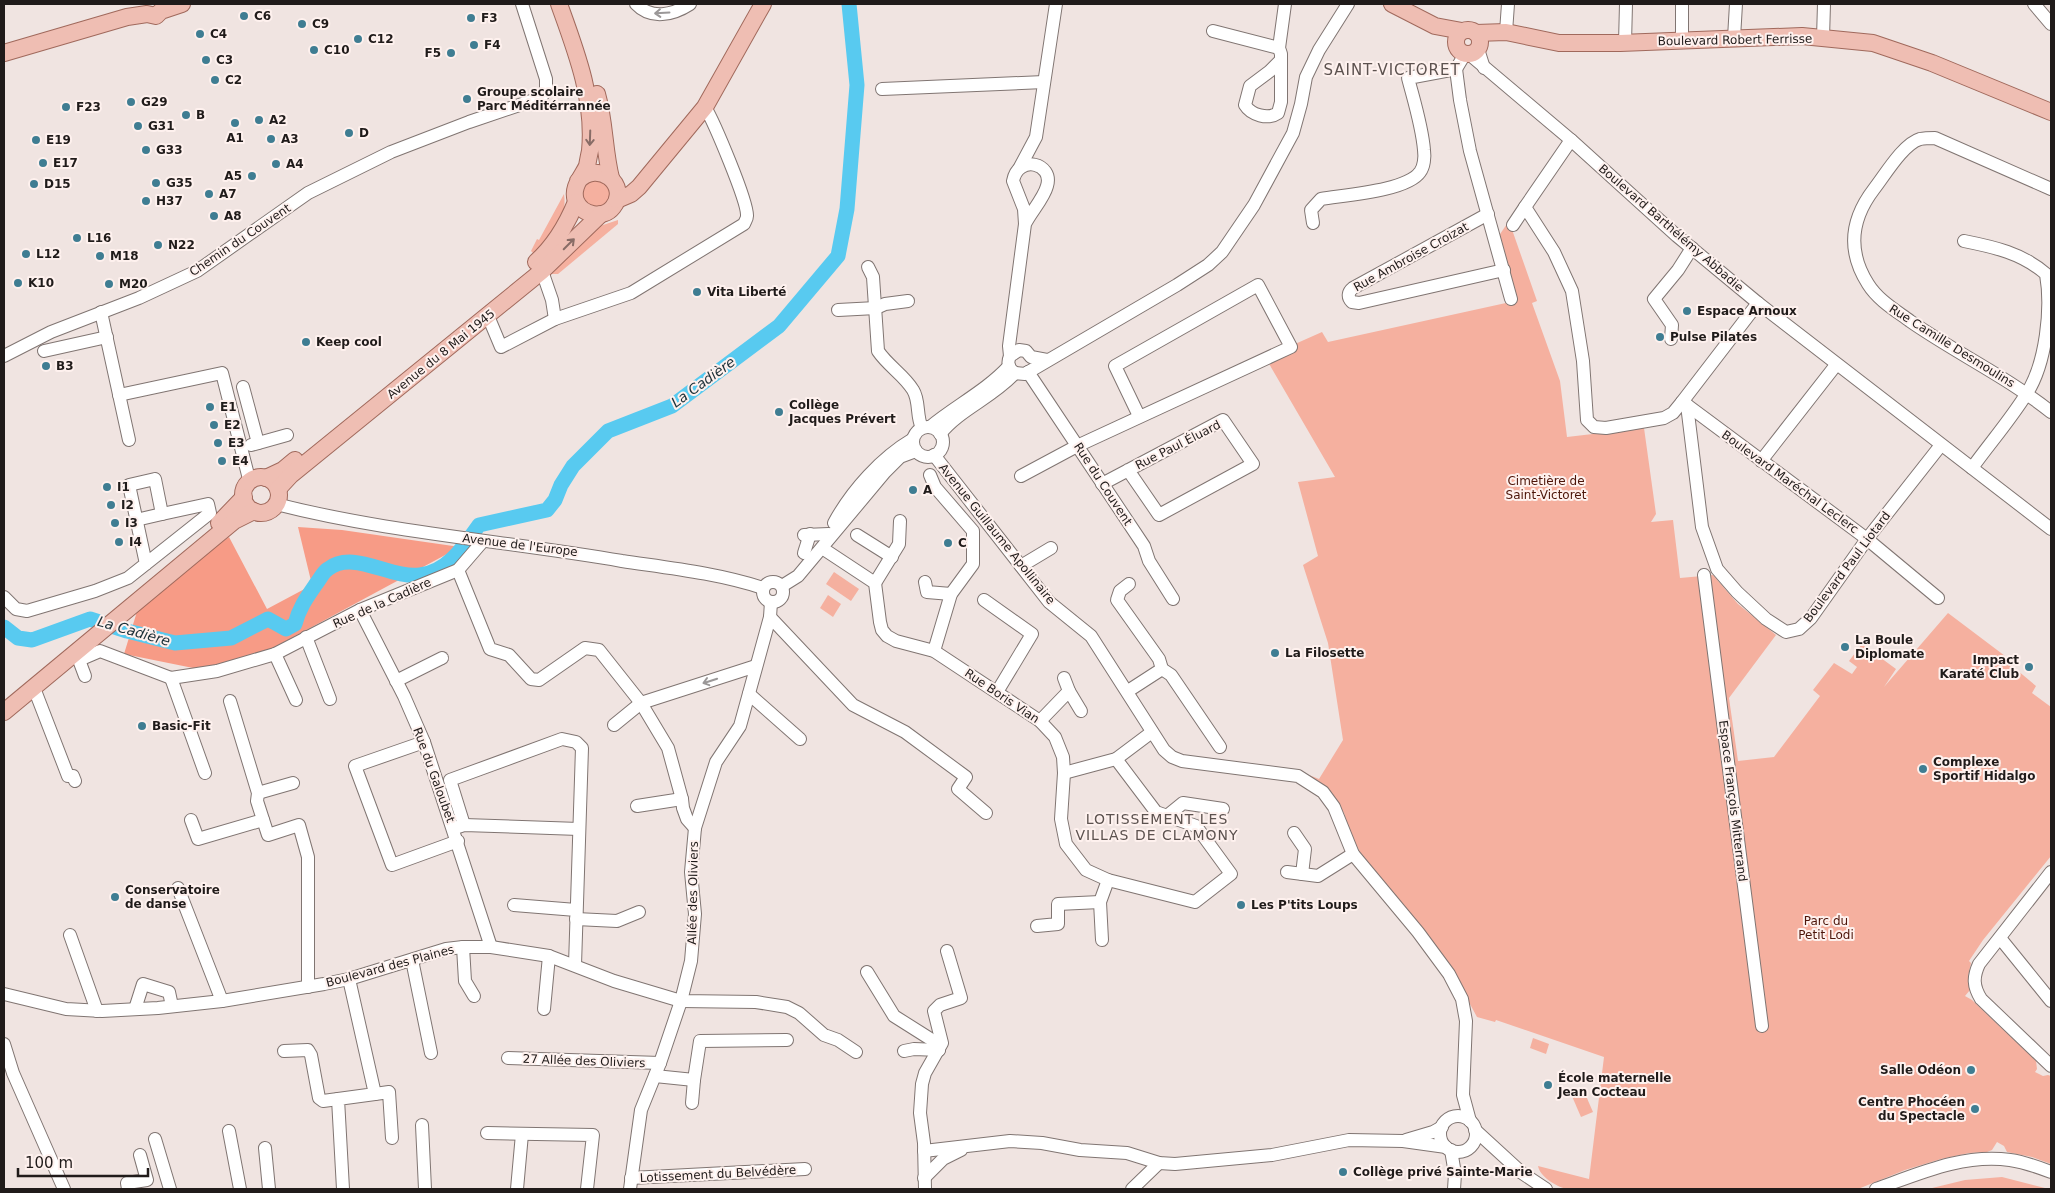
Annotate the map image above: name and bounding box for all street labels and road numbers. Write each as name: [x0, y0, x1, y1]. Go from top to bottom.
street label: Boulevard Robert Ferrisse: [1658, 32, 1812, 48]
street label: Boulevard Barthélémy Abbadie: [1596, 161, 1746, 295]
street label: Chemin du Couvent: [187, 201, 293, 279]
street label: Rue Ambroise Croizat: [1351, 219, 1471, 294]
street label: Rue Camille Desmoulins: [1887, 302, 2017, 390]
street label: Avenue du 8 Mai 1945: [384, 306, 498, 402]
street label: Rue Paul Éluard: [1133, 417, 1223, 472]
street label: Boulevard Maréchal Leclerc: [1719, 428, 1861, 536]
street label: Rue du Couvent: [1071, 440, 1135, 528]
street label: Avenue Guillaume Apollinaire: [936, 461, 1058, 607]
street label: Boulevard Paul Liotard: [1801, 509, 1893, 625]
street label: Avenue de l'Europe: [462, 531, 578, 559]
street label: Rue de la Cadière: [331, 575, 433, 631]
street label: Rue Boris Vian: [962, 666, 1042, 726]
street label: Espace François Mitterrand: [1716, 719, 1750, 883]
street label: Rue du Galoubet: [410, 725, 458, 825]
street label: Allée des Oliviers: [685, 841, 701, 945]
street label: Boulevard des Plaines: [324, 942, 456, 990]
street label: 27 Allée des Oliviers: [522, 1052, 646, 1070]
street label: Lotissement du Belvédère: [640, 1163, 796, 1185]

